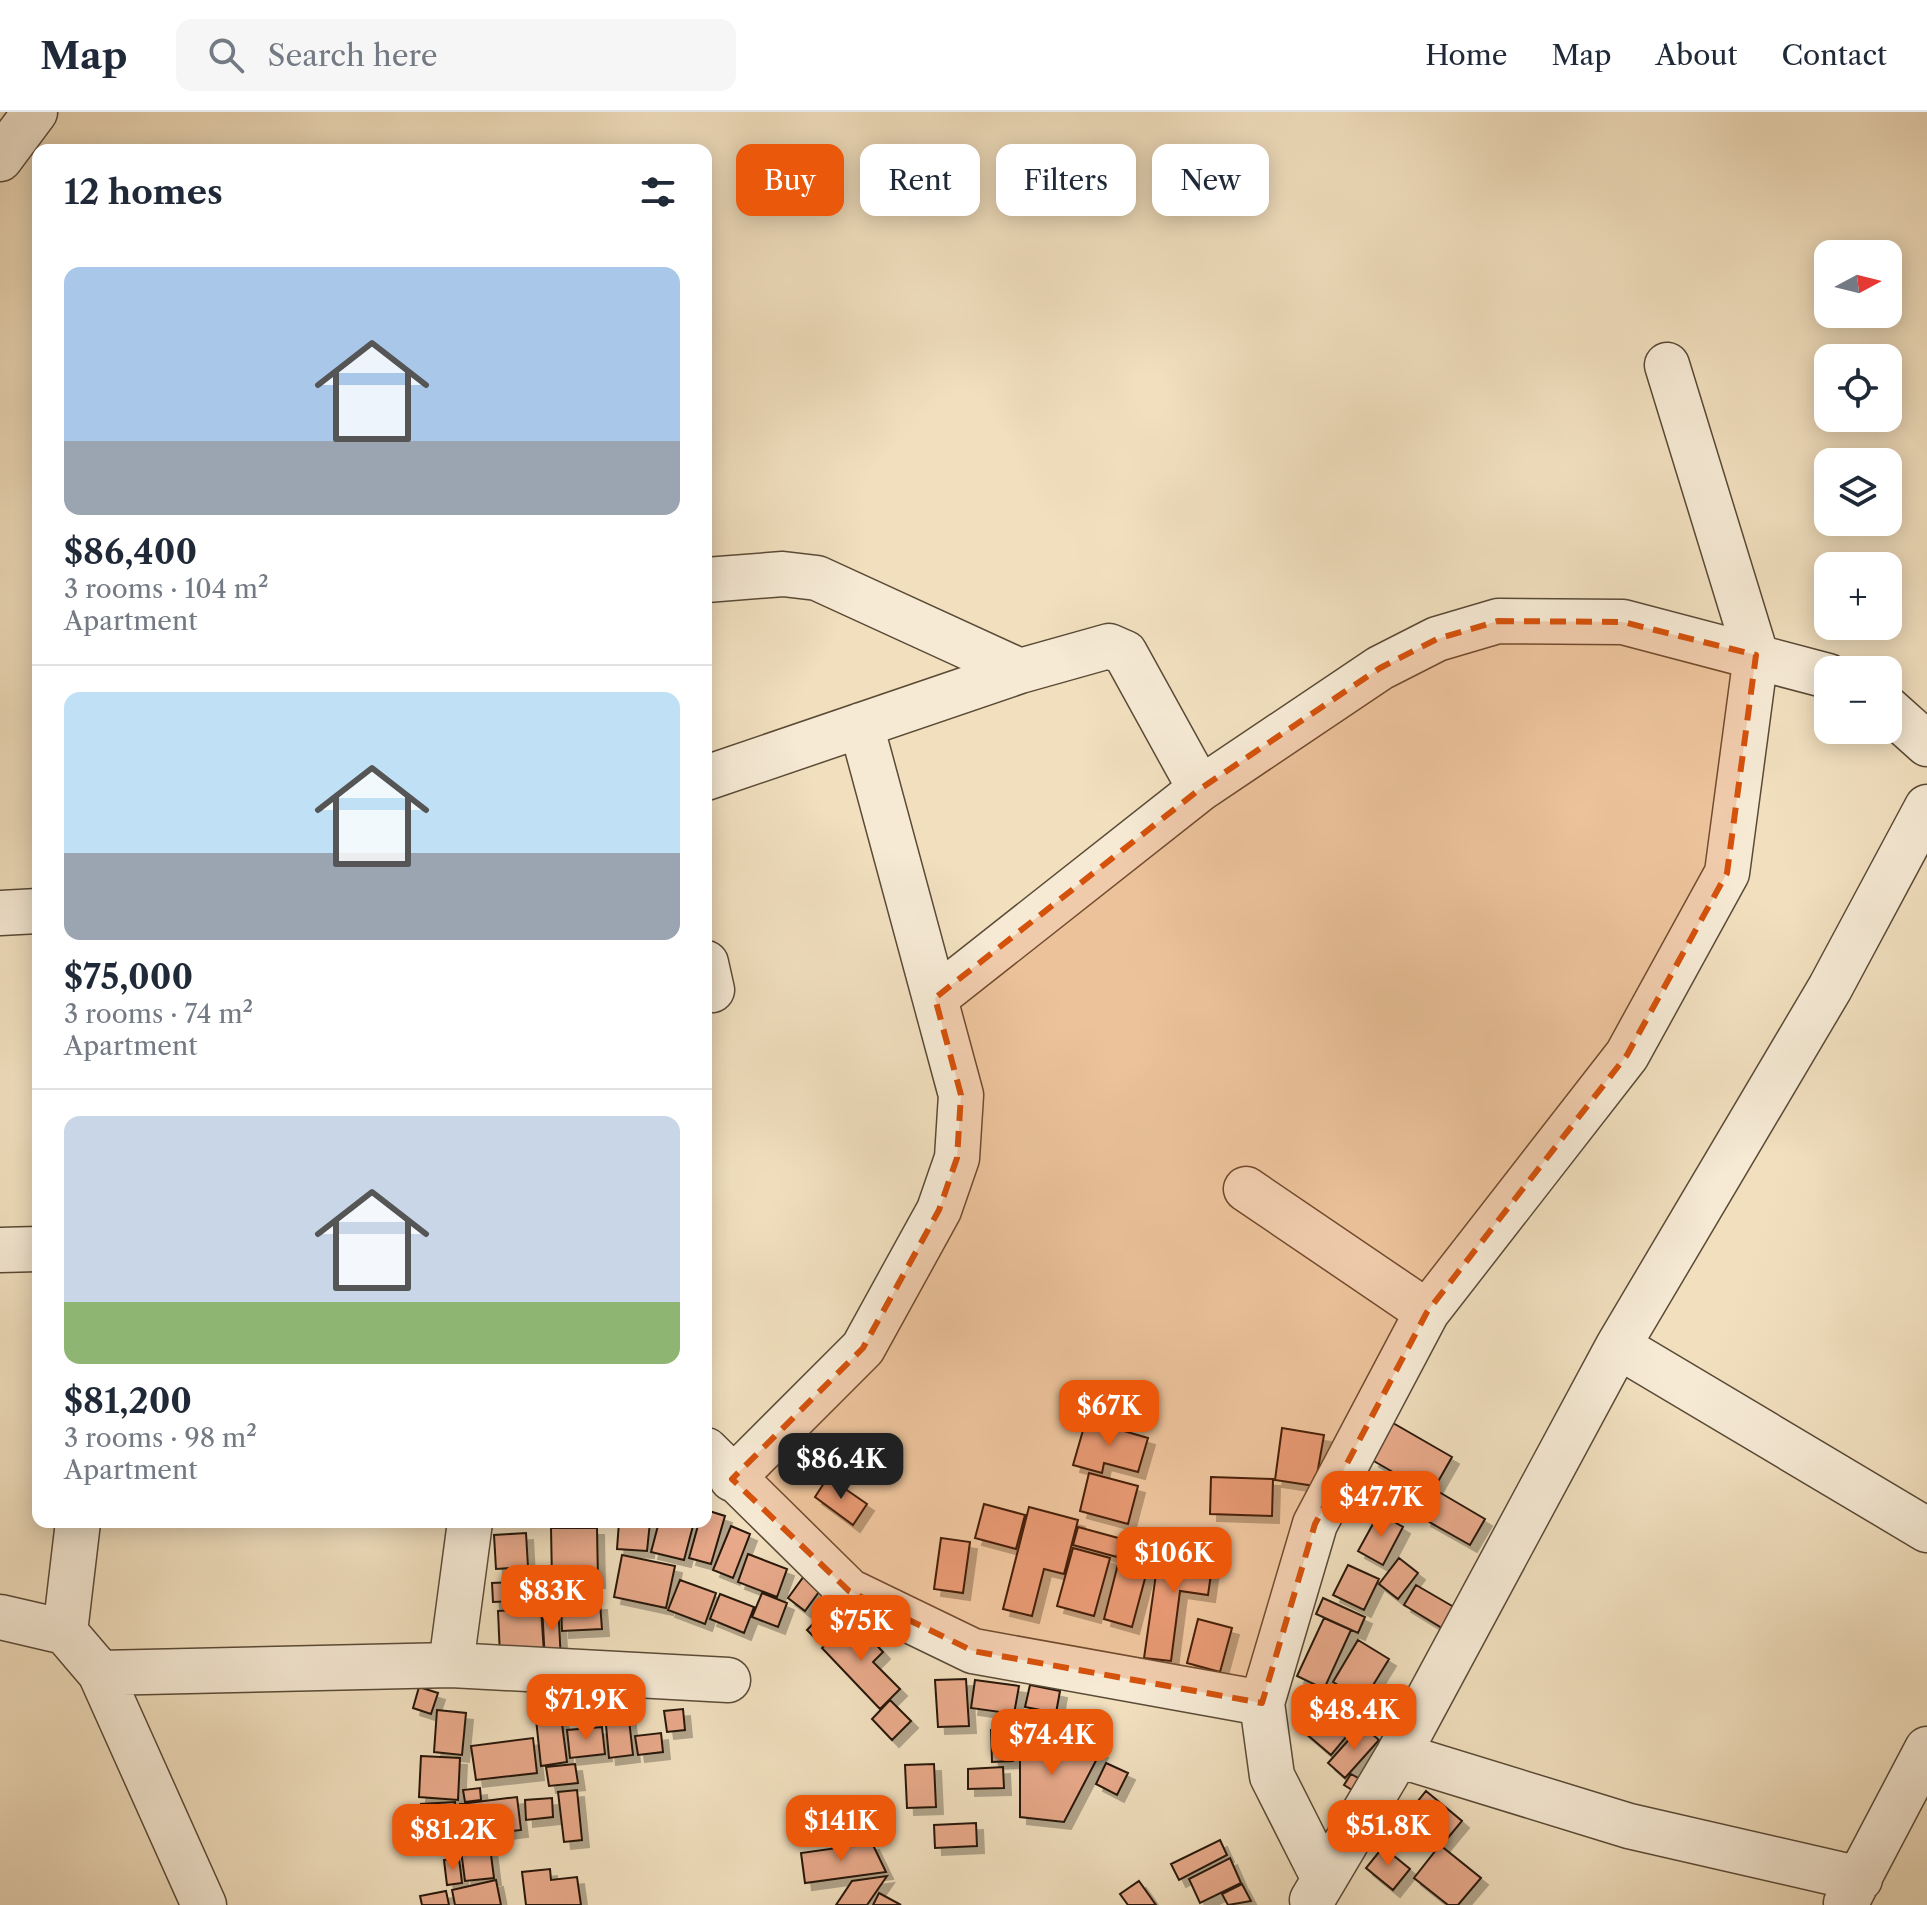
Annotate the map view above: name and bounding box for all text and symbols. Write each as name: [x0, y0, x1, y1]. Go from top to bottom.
search box: [176, 19, 736, 91]
text: Map: [40, 32, 128, 79]
icon: search: [204, 33, 248, 77]
text: Search here: [268, 37, 438, 74]
text: Home: [1425, 38, 1507, 72]
text: Map: [1551, 38, 1611, 72]
text: About: [1655, 38, 1737, 72]
text: Contact: [1781, 38, 1887, 72]
chip: Buy: [736, 144, 844, 216]
chip: Rent: [860, 144, 980, 216]
chip: Filters: [996, 144, 1136, 216]
chip: New: [1152, 144, 1269, 216]
icon: filters: [636, 170, 680, 214]
text: 12 homes: [64, 171, 223, 213]
north arrow: [1814, 240, 1902, 328]
map controls: [1814, 240, 1902, 744]
icon: home: [300, 319, 444, 463]
button: locate: [1814, 344, 1902, 432]
button: layers: [1814, 448, 1902, 536]
text: $86,400: [64, 531, 197, 573]
button: +: [1814, 552, 1902, 640]
text: 3 rooms · 104 m²: [64, 573, 269, 605]
text: Apartment: [64, 605, 197, 637]
button: −: [1814, 656, 1902, 744]
icon: home: [300, 744, 444, 888]
text: $75,000: [64, 956, 193, 998]
text: 3 rooms · 74 m²: [64, 998, 253, 1030]
text: Apartment: [64, 1030, 197, 1062]
icon: home: [300, 1168, 444, 1312]
text: $81,200: [64, 1380, 192, 1422]
pin: $67K: [1062, 1380, 1156, 1448]
text: $67K: [1077, 1390, 1141, 1422]
text: 3 rooms · 98 m²: [64, 1422, 257, 1454]
pin: $86.4K: [776, 1433, 906, 1501]
text: $86.4K: [796, 1443, 886, 1475]
text: Apartment: [64, 1454, 197, 1486]
pin: $47.7K: [1316, 1471, 1446, 1539]
text: $47.7K: [1339, 1481, 1423, 1513]
pin: $106K: [1118, 1527, 1230, 1595]
text: $106K: [1135, 1537, 1213, 1569]
pin: $83K: [505, 1565, 599, 1633]
text: $83K: [519, 1575, 585, 1607]
pin: $75K: [814, 1595, 908, 1663]
text: $75K: [830, 1605, 892, 1637]
pin: $71.9K: [521, 1674, 651, 1742]
text: $71.9K: [545, 1684, 627, 1716]
pin: $48.4K: [1289, 1684, 1419, 1752]
text: $48.4K: [1309, 1694, 1399, 1726]
pin: $74.4K: [987, 1709, 1117, 1777]
text: $74.4K: [1009, 1719, 1095, 1751]
pin: $141K: [785, 1795, 897, 1863]
pin: $51.8K: [1323, 1800, 1453, 1868]
pin: $81.2K: [388, 1804, 518, 1872]
text: $141K: [804, 1805, 878, 1837]
text: $51.8K: [1346, 1810, 1430, 1842]
text: $81.2K: [410, 1814, 496, 1846]

